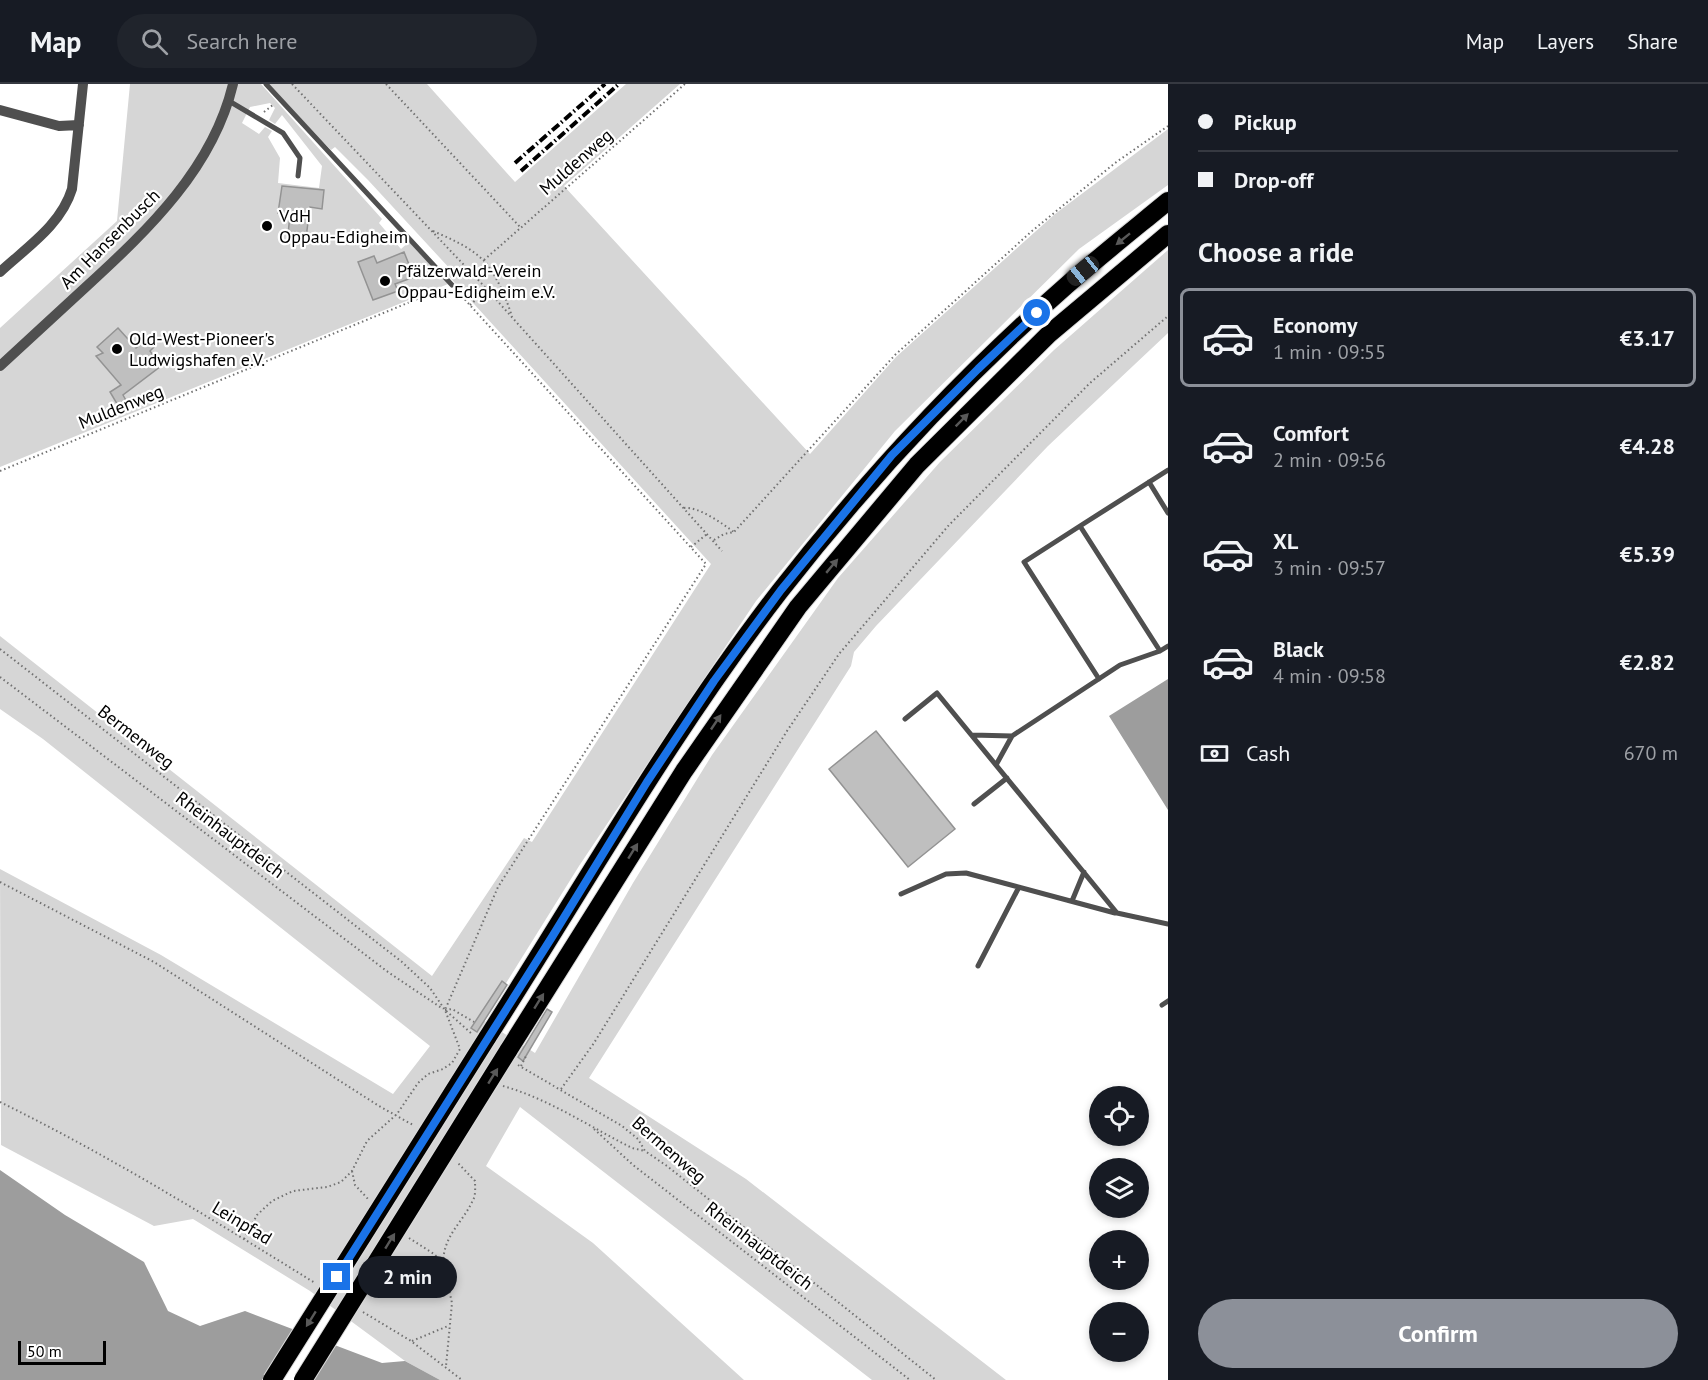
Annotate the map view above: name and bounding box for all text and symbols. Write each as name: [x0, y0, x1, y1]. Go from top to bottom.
search box: [117, 14, 537, 68]
text: Map: [30, 23, 81, 60]
icon: search: [138, 25, 171, 58]
text: Search here: [186, 27, 297, 55]
text: Map: [1466, 28, 1504, 55]
text: Layers: [1537, 28, 1594, 55]
text: Share: [1627, 28, 1678, 55]
text: Pickup: [1234, 108, 1297, 136]
street label: Muldenweg: [534, 124, 617, 200]
text: Drop-off: [1234, 166, 1313, 194]
street label: Am Hansenbusch: [55, 184, 165, 294]
place label: VdH Oppau-Edigheim: [278, 204, 408, 248]
marker: VdH Oppau-Edigheim: [260, 219, 274, 233]
one-way arrow: [1115, 232, 1131, 245]
text: Choose a ride: [1198, 235, 1354, 269]
car: [1063, 253, 1103, 289]
place label: Pfälzerwald-Verein Oppau-Edigheim e.V.: [397, 259, 555, 303]
marker: Pfälzerwald-Verein Oppau-Edigheim e.V.: [378, 274, 392, 288]
route start: [1023, 299, 1050, 326]
icon: car: [1201, 311, 1255, 365]
text: Economy: [1273, 311, 1357, 339]
text: €3.17: [1620, 324, 1675, 352]
place label: Old-West-Pioneer's Ludwigshafen e.V.: [129, 327, 275, 371]
text: 1 min · 09:55: [1273, 339, 1386, 365]
marker: Old-West-Pioneer's Ludwigshafen e.V.: [110, 342, 124, 356]
street label: Muldenweg: [75, 379, 167, 434]
one-way arrow: [955, 413, 969, 428]
icon: car: [1201, 419, 1255, 473]
text: Comfort: [1273, 419, 1349, 447]
text: €4.28: [1620, 432, 1675, 460]
text: 2 min · 09:56: [1273, 447, 1386, 473]
icon: car: [1201, 527, 1255, 581]
text: XL: [1273, 527, 1298, 555]
text: €5.39: [1620, 540, 1675, 568]
text: 3 min · 09:57: [1273, 555, 1386, 581]
one-way arrow: [826, 558, 839, 574]
icon: car: [1201, 635, 1255, 689]
text: Black: [1273, 635, 1324, 663]
text: €2.82: [1620, 648, 1675, 676]
text: 4 min · 09:58: [1273, 663, 1386, 689]
street label: Bermenweg: [93, 700, 179, 774]
one-way arrow: [710, 715, 722, 731]
icon: cash: [1198, 737, 1231, 770]
text: Cash: [1246, 739, 1290, 767]
text: 670 m: [1624, 740, 1678, 766]
street label: Rheinhauptdeich: [171, 786, 289, 883]
one-way arrow: [627, 843, 638, 860]
one-way arrow: [533, 993, 544, 1009]
one-way arrow: [487, 1068, 498, 1084]
map controls: [1089, 1086, 1149, 1362]
button: locate: [1089, 1086, 1149, 1146]
street label: Bermenweg: [627, 1111, 711, 1188]
button: layers: [1089, 1158, 1149, 1218]
street label: Leinpfad: [208, 1196, 276, 1249]
street label: Rheinhauptdeich: [701, 1196, 818, 1295]
button: +: [1089, 1230, 1149, 1290]
one-way arrow: [384, 1233, 395, 1249]
callout: 2 min: [358, 1256, 457, 1298]
route end: [323, 1263, 350, 1290]
text: 2 min: [383, 1264, 432, 1290]
button: Confirm: [1198, 1299, 1678, 1368]
button: −: [1089, 1302, 1149, 1362]
one-way arrow: [305, 1311, 316, 1327]
scale bar: [18, 1338, 106, 1366]
text: 50 m: [27, 1341, 62, 1361]

